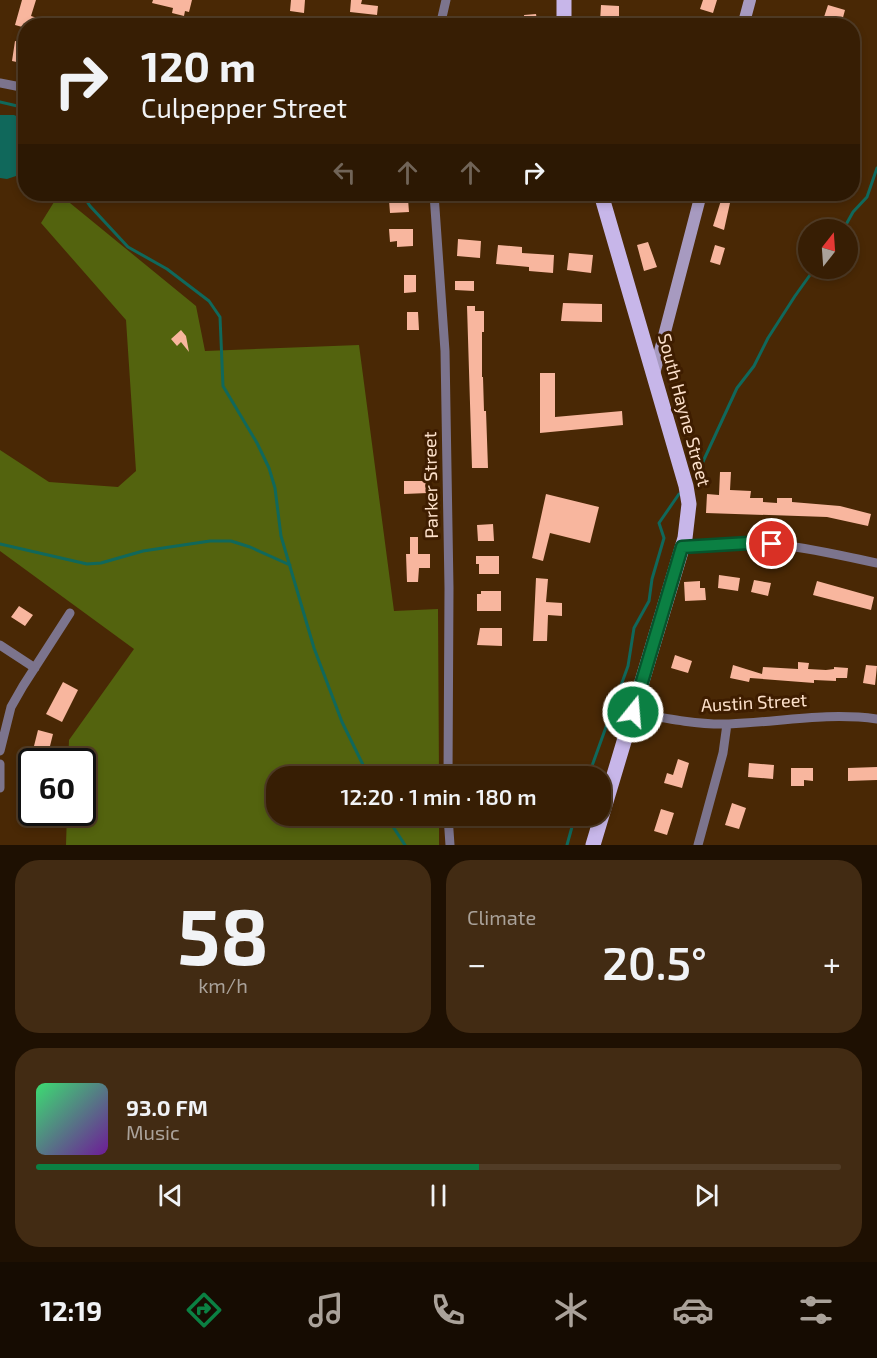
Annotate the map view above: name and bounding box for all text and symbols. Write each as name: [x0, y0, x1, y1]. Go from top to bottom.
text: 120 m: [141, 40, 256, 90]
icon: right: [42, 42, 120, 120]
text: Culpepper Street: [141, 91, 347, 123]
icon: left: [328, 156, 361, 189]
icon: ahead: [391, 156, 424, 189]
icon: ahead: [454, 156, 487, 189]
icon: right: [517, 156, 550, 189]
north arrow: [798, 219, 858, 279]
map controls: [798, 219, 858, 279]
street label: South Hayne Street: [654, 331, 716, 489]
street label: Parker Street: [418, 431, 442, 539]
pin: [746, 518, 797, 569]
icon: arrive: [755, 527, 788, 560]
position arrow: [601, 680, 665, 744]
street label: Austin Street: [700, 688, 808, 716]
speed limit sign: 60: [18, 748, 96, 826]
text: 12:20 · 1 min · 180 m: [340, 783, 537, 809]
text: 58: [177, 887, 269, 981]
text: Climate: [467, 905, 536, 929]
text: 20.5°: [602, 935, 707, 989]
text: −: [467, 943, 486, 983]
text: +: [823, 943, 841, 983]
text: km/h: [198, 973, 248, 997]
text: 93.0 FM: [126, 1094, 208, 1120]
text: Music: [126, 1120, 180, 1144]
icon: previous: [154, 1179, 187, 1212]
icon: pause: [422, 1179, 455, 1212]
icon: next: [690, 1179, 723, 1212]
icon: directions: [183, 1289, 225, 1331]
icon: music: [305, 1289, 347, 1331]
icon: phone: [427, 1289, 469, 1331]
icon: climate: [550, 1289, 592, 1331]
icon: car: [672, 1289, 714, 1331]
icon: filters: [795, 1289, 837, 1331]
text: 12:19: [40, 1294, 102, 1326]

